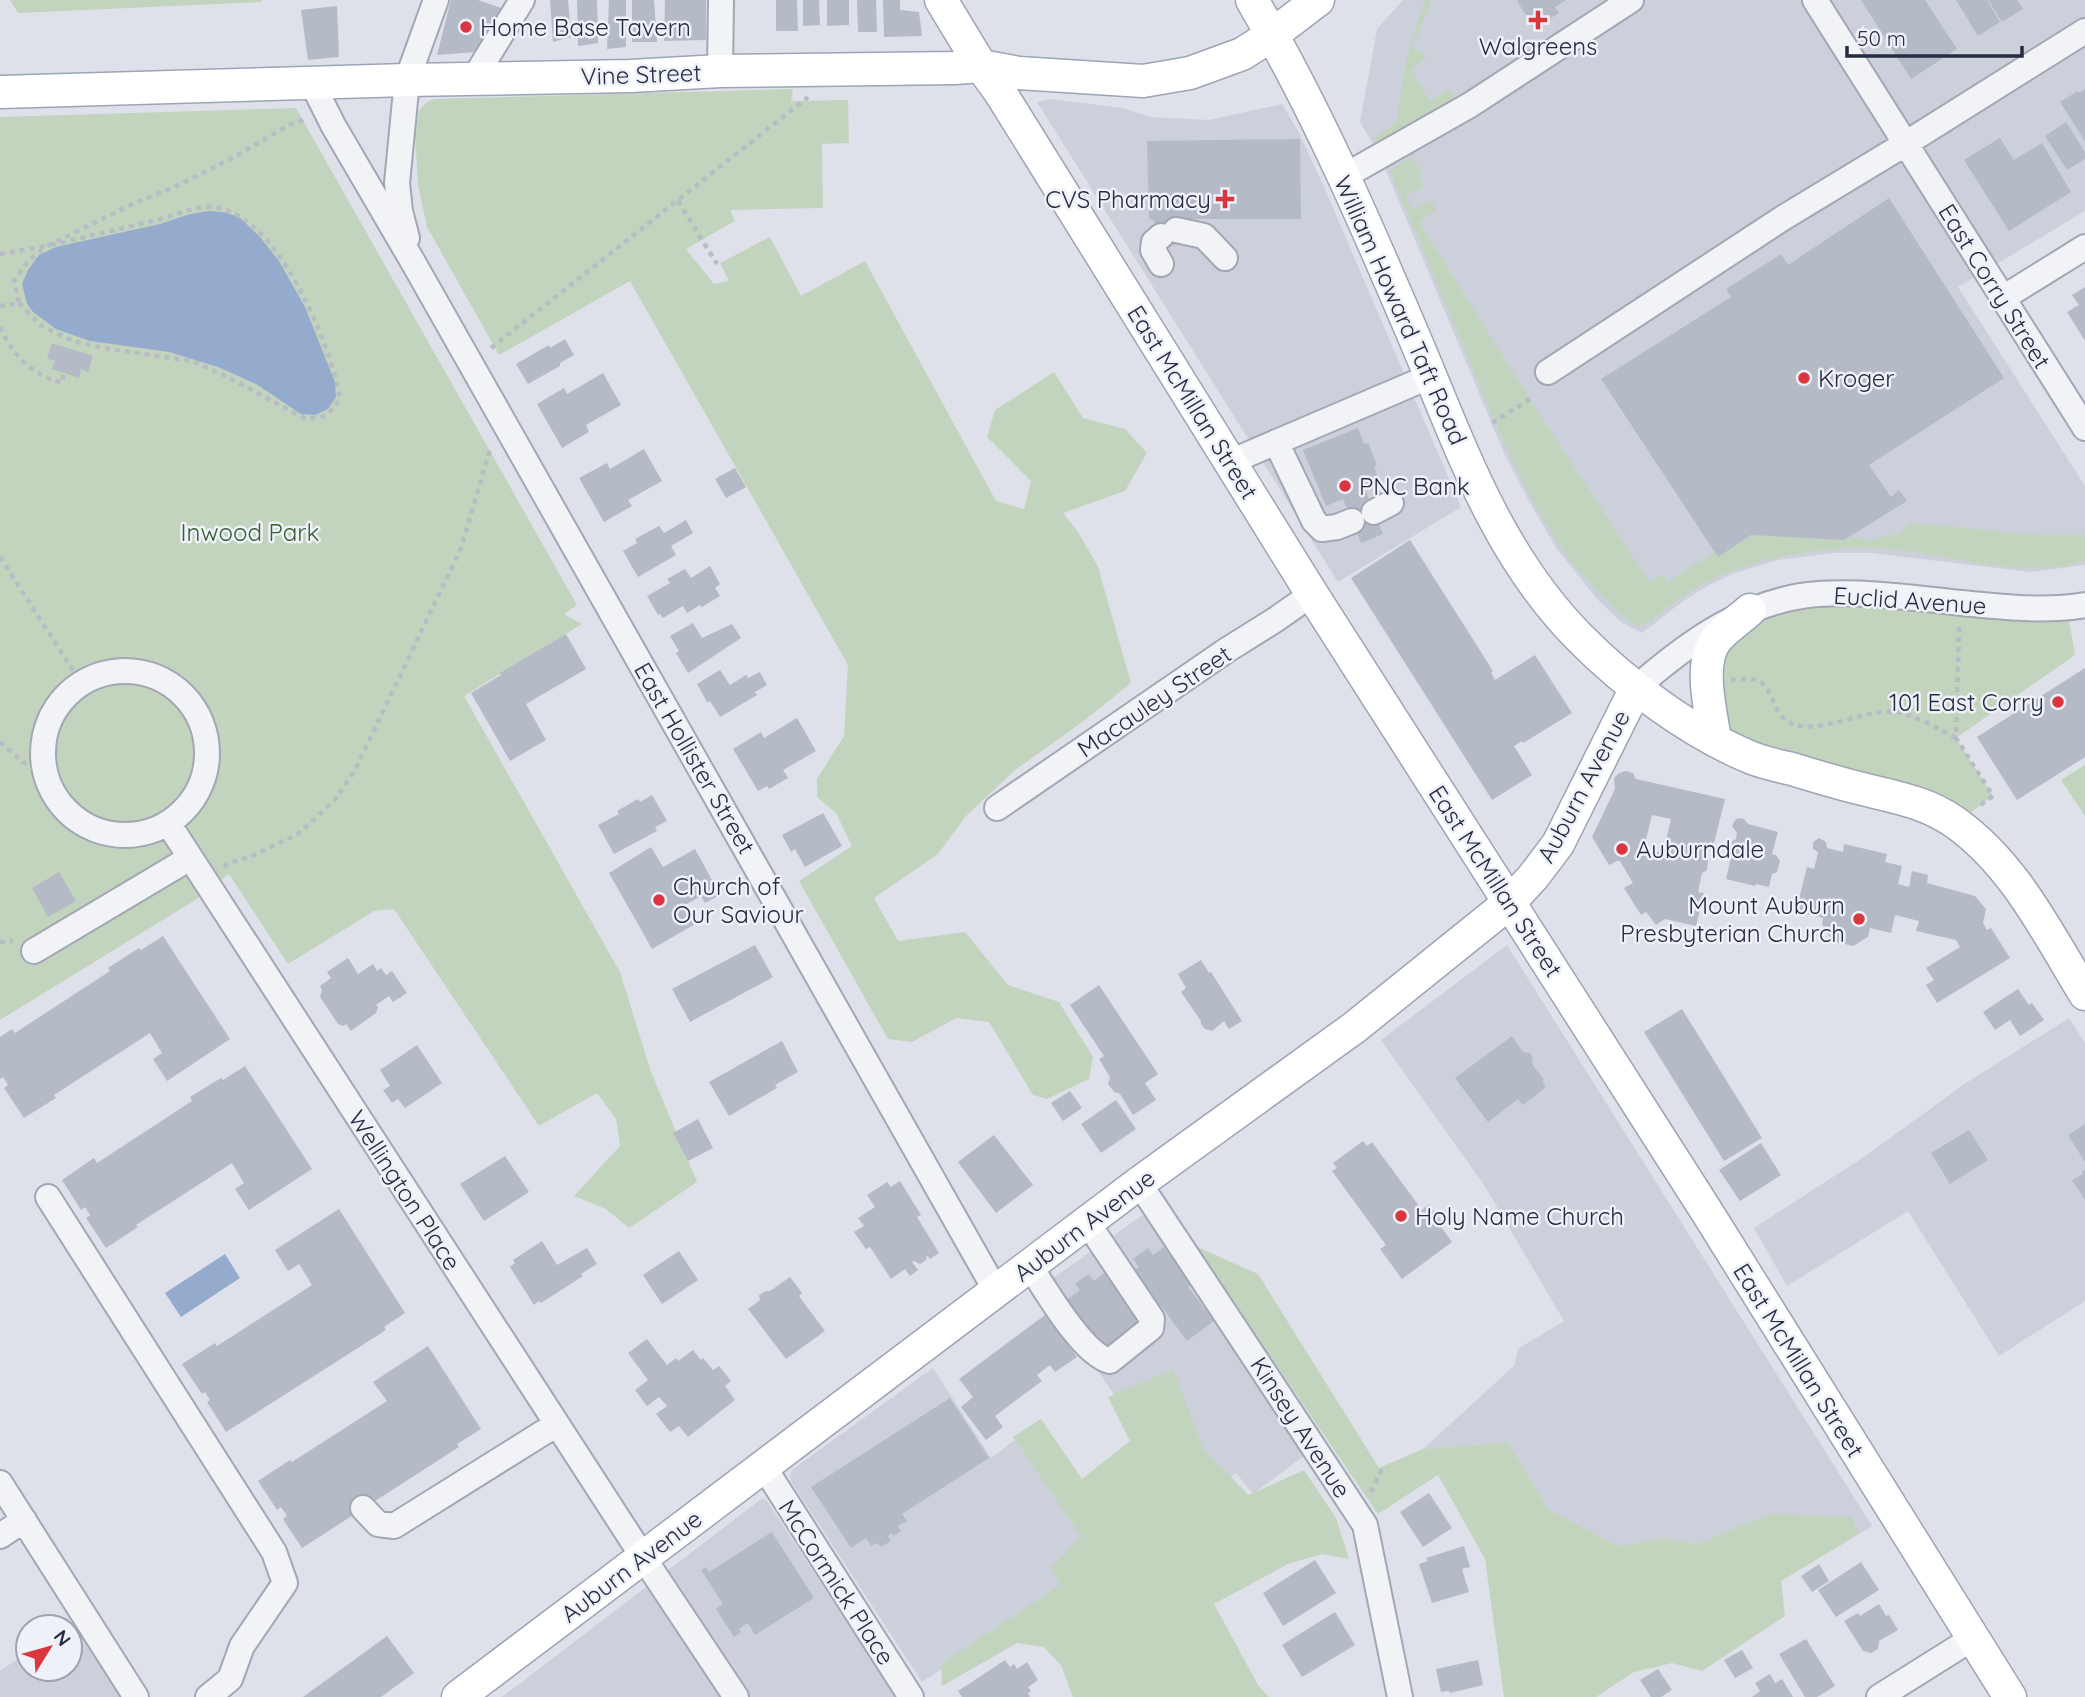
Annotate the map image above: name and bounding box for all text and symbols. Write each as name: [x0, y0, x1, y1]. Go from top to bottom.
place label: Home Base Tavern: [480, 12, 691, 42]
marker: Walgreens: [1530, 12, 1546, 28]
scale bar: [1847, 14, 2022, 58]
marker: Home Base Tavern: [458, 19, 474, 35]
text: 50 m: [1857, 25, 1906, 51]
place label: Walgreens: [1479, 31, 1597, 61]
street label: Vine Street: [580, 57, 702, 91]
street label: William Howard Taft Road: [1328, 171, 1474, 449]
place label: CVS Pharmacy: [1045, 184, 1211, 214]
marker: CVS Pharmacy: [1217, 191, 1233, 207]
street label: East Corry Street: [1932, 198, 2058, 374]
street label: East McMillan Street: [1121, 300, 1265, 504]
place label: Kroger: [1818, 363, 1895, 393]
marker: Kroger: [1796, 370, 1812, 386]
place label: PNC Bank: [1359, 471, 1470, 501]
marker: PNC Bank: [1337, 478, 1353, 494]
park label: Inwood Park: [181, 517, 319, 547]
street label: Euclid Avenue: [1832, 580, 1988, 620]
street label: Macauley Street: [1071, 638, 1237, 764]
street label: East Hollister Street: [628, 657, 762, 859]
place label: 101 East Corry: [1889, 687, 2044, 717]
marker: 101 East Corry: [2050, 694, 2066, 710]
street label: Auburn Avenue: [1530, 704, 1636, 868]
street label: East McMillan Street: [1423, 779, 1569, 983]
place label: Auburndale: [1636, 834, 1764, 864]
marker: Auburndale: [1614, 841, 1630, 857]
place label: Church of Our Saviour: [673, 871, 804, 929]
place label: Mount Auburn Presbyterian Church: [1620, 890, 1845, 948]
marker: Church of Our Saviour: [651, 892, 667, 908]
marker: Mount Auburn Presbyterian Church: [1851, 911, 1867, 927]
street label: Wellington Place: [342, 1104, 468, 1276]
street label: Auburn Avenue: [1008, 1162, 1160, 1288]
place label: Holy Name Church: [1415, 1201, 1624, 1231]
marker: Holy Name Church: [1393, 1208, 1409, 1224]
street label: East McMillan Street: [1727, 1258, 1871, 1462]
street label: Kinsey Avenue: [1244, 1351, 1358, 1503]
street label: McCormick Place: [772, 1494, 902, 1670]
street label: Auburn Avenue: [555, 1503, 707, 1629]
north arrow: [14, 1613, 84, 1683]
text: N: [49, 1625, 76, 1651]

